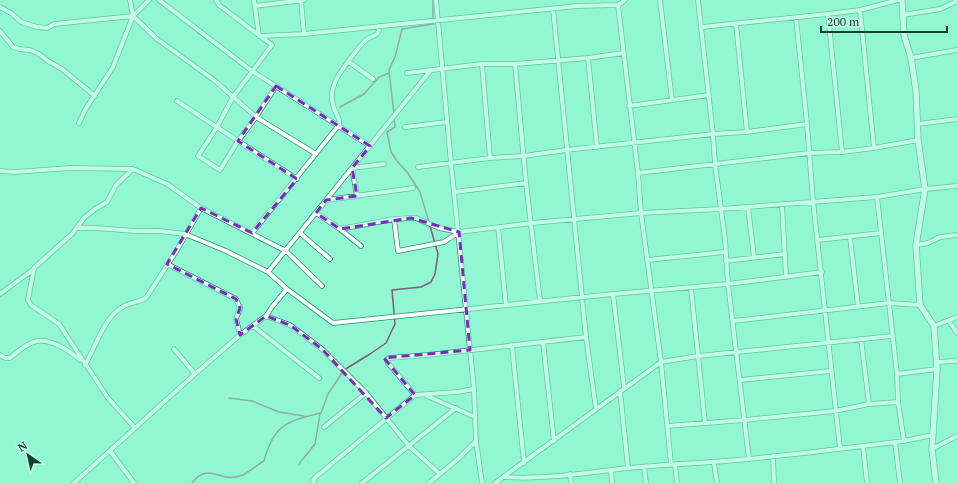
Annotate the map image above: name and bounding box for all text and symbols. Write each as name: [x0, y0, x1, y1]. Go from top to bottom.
scale bar: [821, 8, 947, 34]
text: 200 m: [827, 14, 860, 29]
north arrow: [8, 435, 48, 475]
text: N: [15, 438, 30, 455]

